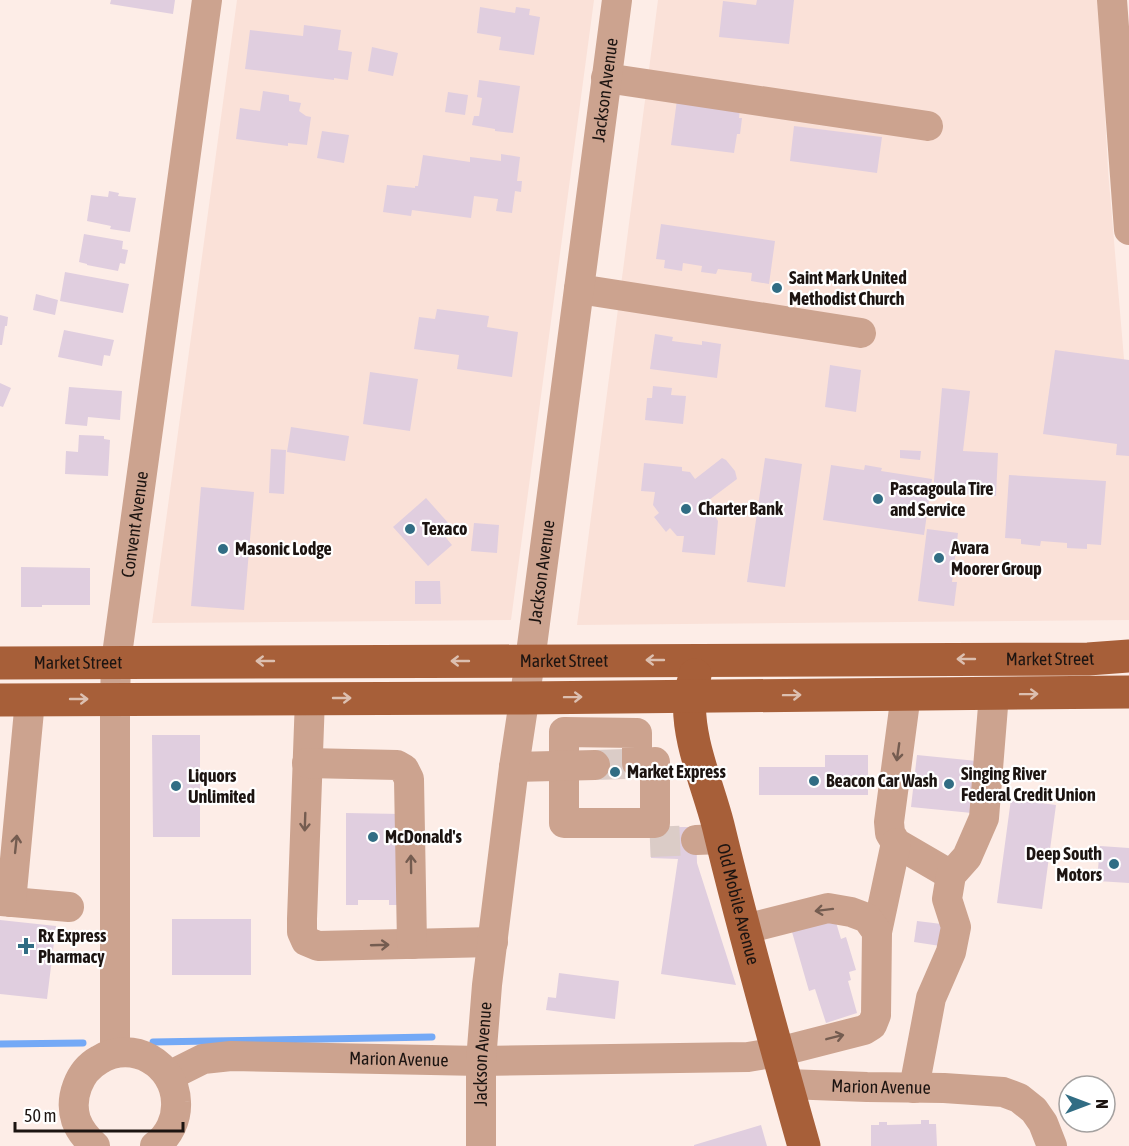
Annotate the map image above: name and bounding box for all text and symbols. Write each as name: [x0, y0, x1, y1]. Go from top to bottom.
street label: Jackson Avenue: [587, 37, 622, 143]
place label: Saint Mark United Methodist Church: [789, 267, 907, 309]
marker: Saint Mark United Methodist Church: [770, 281, 784, 295]
street label: Convent Avenue: [117, 470, 152, 579]
place label: Pascagoula Tire and Service: [890, 478, 994, 520]
marker: Pascagoula Tire and Service: [871, 492, 885, 506]
place label: Charter Bank: [698, 498, 784, 519]
marker: Charter Bank: [679, 502, 693, 516]
place label: Texaco: [422, 518, 468, 539]
street label: Jackson Avenue: [524, 519, 558, 625]
marker: Texaco: [403, 522, 417, 536]
place label: Avara Moorer Group: [950, 537, 1042, 579]
place label: Masonic Lodge: [235, 538, 332, 559]
marker: Masonic Lodge: [216, 542, 230, 556]
marker: Avara Moorer Group: [932, 551, 946, 565]
street label: Market Street: [1006, 648, 1095, 669]
street label: Market Street: [520, 650, 608, 671]
street label: Market Street: [34, 652, 122, 673]
one-way arrow: [956, 653, 976, 665]
one-way arrow: [646, 654, 666, 666]
one-way arrow: [256, 655, 276, 667]
one-way arrow: [451, 655, 471, 667]
one-way arrow: [1019, 688, 1039, 699]
one-way arrow: [782, 689, 802, 701]
one-way arrow: [563, 691, 583, 703]
one-way arrow: [331, 692, 351, 704]
one-way arrow: [69, 693, 89, 705]
one-way arrow: [892, 742, 903, 762]
place label: Market Express: [627, 761, 726, 782]
place label: Singing River Federal Credit Union: [961, 763, 1096, 805]
place label: Liquors Unlimited: [188, 765, 255, 807]
marker: Market Express: [608, 765, 622, 779]
place label: Beacon Car Wash: [826, 770, 938, 791]
marker: Beacon Car Wash: [807, 774, 821, 788]
marker: Singing River Federal Credit Union: [942, 777, 956, 791]
marker: Liquors Unlimited: [169, 779, 183, 793]
one-way arrow: [300, 811, 311, 831]
place label: McDonald's: [385, 826, 462, 847]
marker: McDonald's: [366, 830, 380, 844]
one-way arrow: [11, 834, 22, 854]
street label: Old Mobile Avenue: [713, 841, 764, 967]
place label: Deep South Motors: [1026, 843, 1103, 885]
one-way arrow: [405, 855, 417, 875]
marker: Deep South Motors: [1107, 857, 1121, 871]
one-way arrow: [815, 905, 834, 916]
place label: Rx Express Pharmacy: [38, 925, 107, 967]
marker: Rx Express Pharmacy: [19, 939, 33, 953]
one-way arrow: [369, 939, 389, 950]
street label: Jackson Avenue: [470, 1001, 496, 1106]
one-way arrow: [825, 1031, 844, 1043]
street label: Marion Avenue: [349, 1047, 449, 1070]
north arrow: [1057, 1074, 1117, 1134]
street label: Marion Avenue: [831, 1075, 931, 1098]
scale bar: [15, 1095, 183, 1133]
text: N: [1093, 1099, 1111, 1109]
text: 50 m: [24, 1105, 56, 1126]

